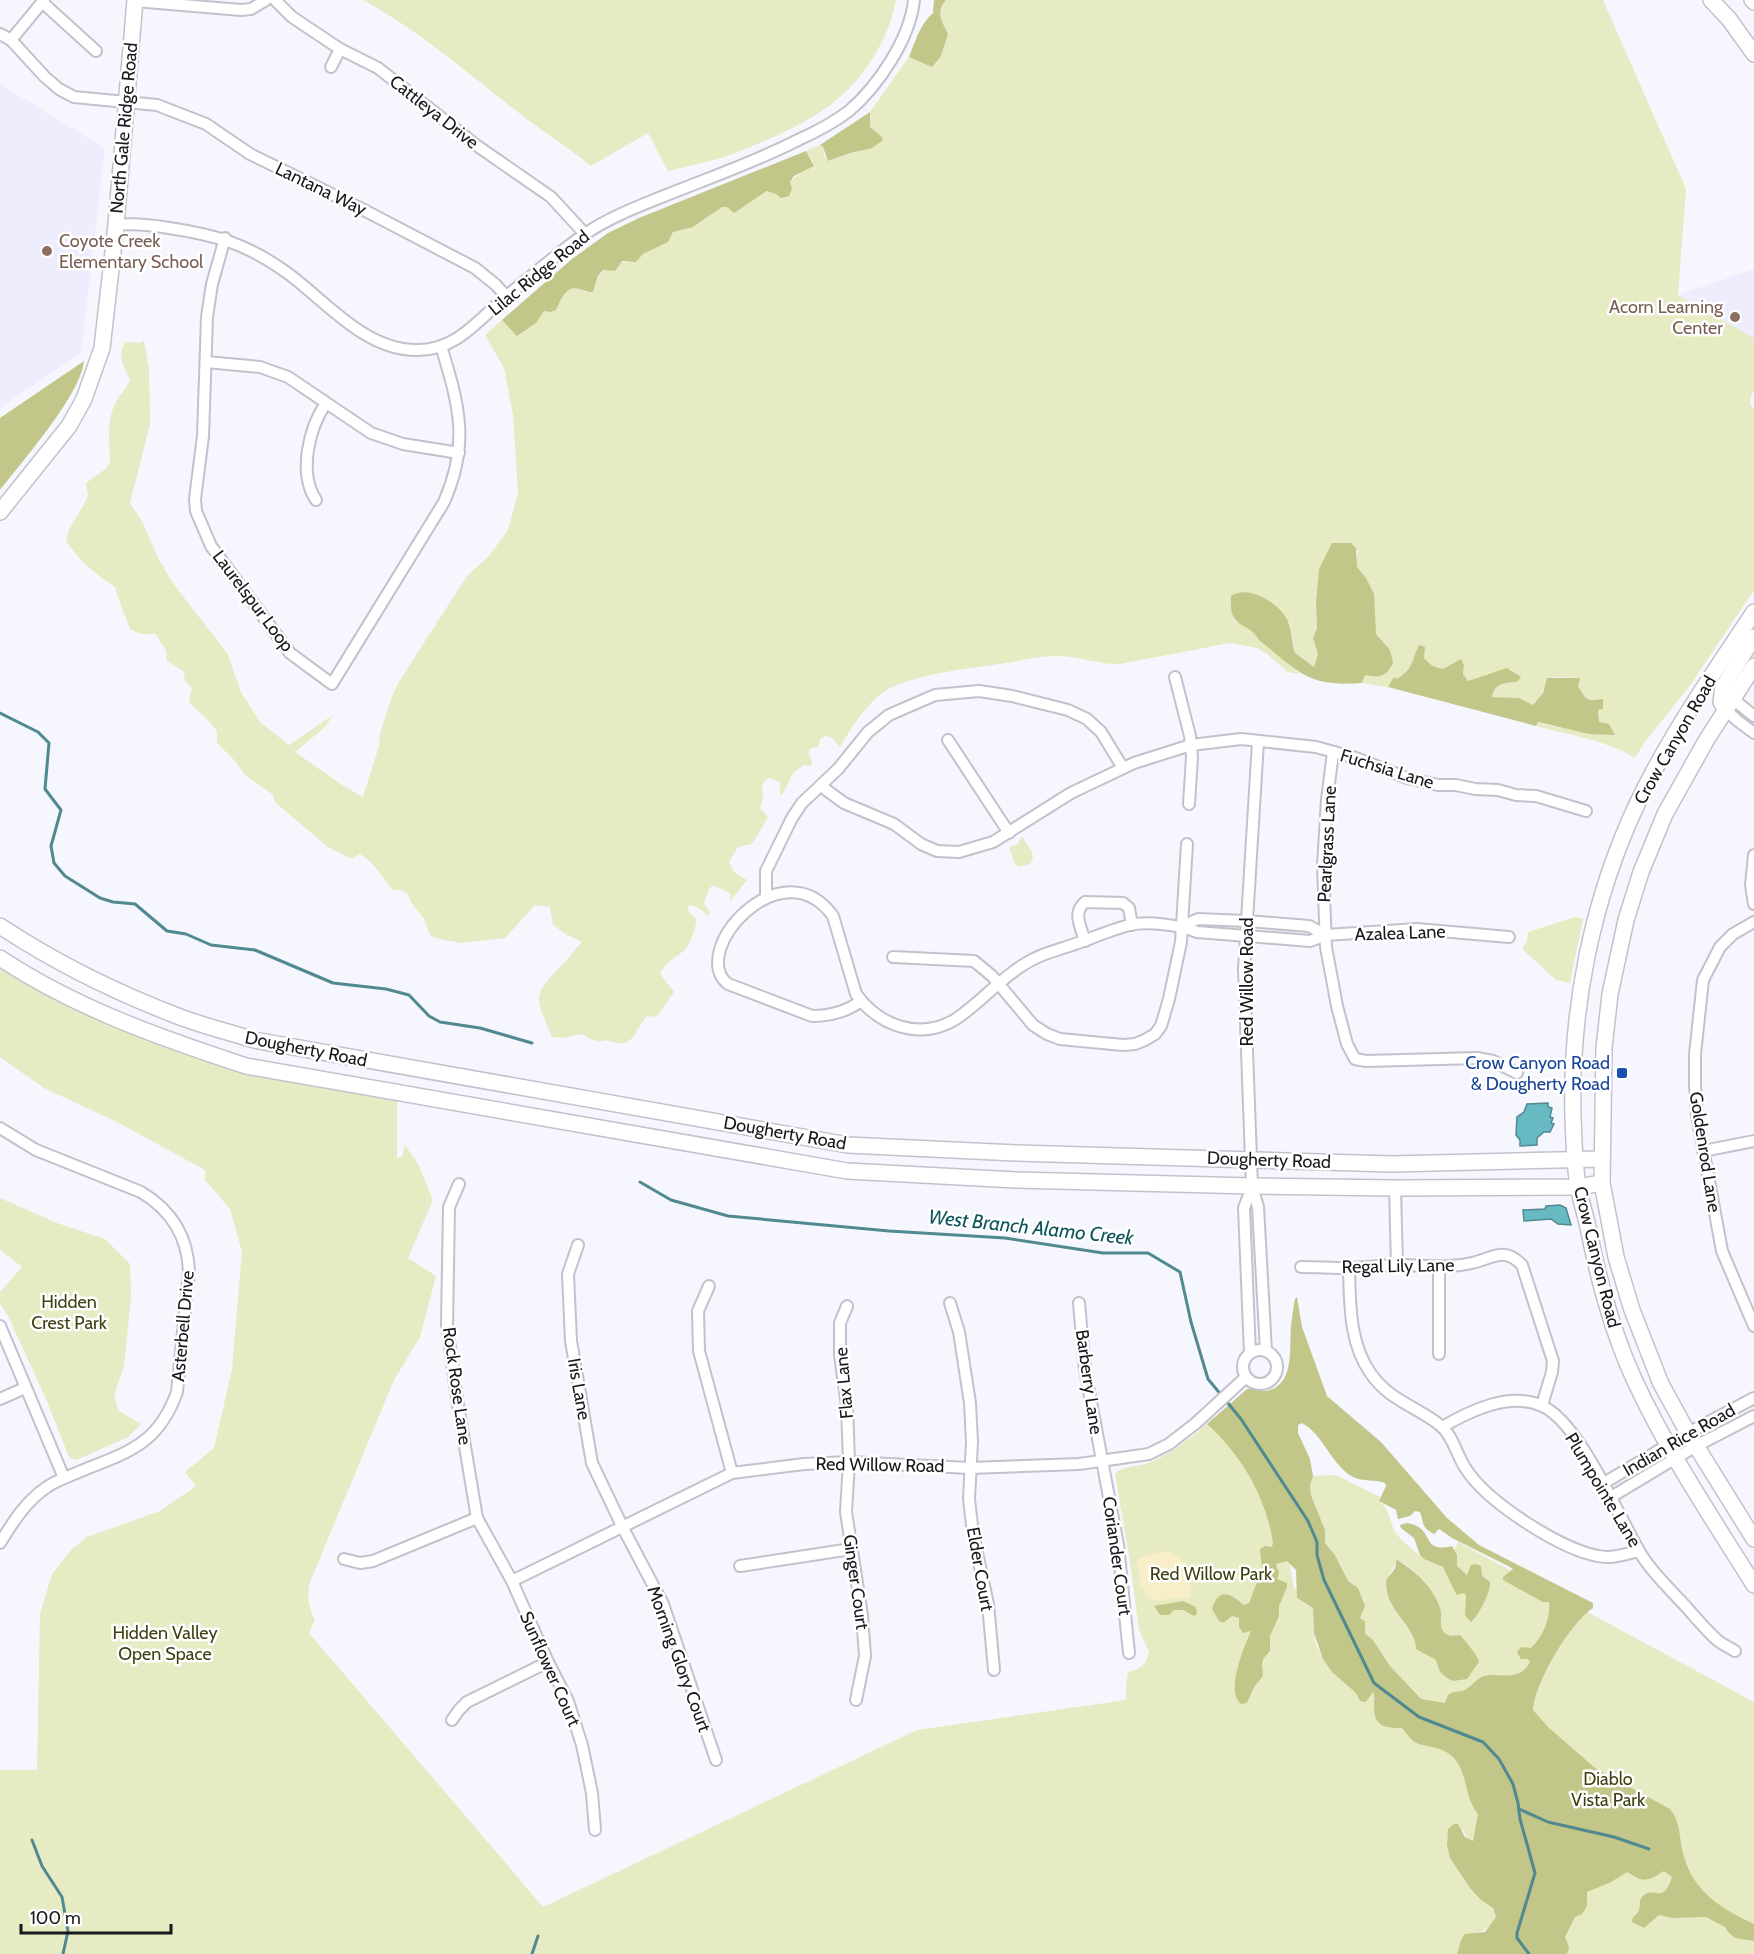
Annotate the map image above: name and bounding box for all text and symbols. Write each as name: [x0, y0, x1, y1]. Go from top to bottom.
street label: North Gale Ridge Road: [106, 41, 142, 215]
street label: Cattleya Drive: [385, 70, 483, 154]
street label: Lantana Way: [272, 157, 370, 221]
street label: Lilac Ridge Road: [484, 226, 594, 320]
place label: Coyote Creek Elementary School: [59, 230, 204, 273]
marker: Coyote Creek Elementary School: [40, 244, 54, 258]
place label: Acorn Learning Center: [1609, 296, 1724, 339]
marker: Acorn Learning Center: [1728, 310, 1742, 324]
street label: Laurelspur Loop: [208, 546, 298, 656]
street label: Crow Canyon Road: [1629, 672, 1721, 808]
street label: Fuchsia Lane: [1337, 744, 1437, 794]
street label: Pearlgrass Lane: [1313, 785, 1341, 903]
street label: Red Willow Road: [1236, 918, 1258, 1046]
street label: Azalea Lane: [1354, 920, 1446, 946]
street label: Dougherty Road: [243, 1026, 369, 1072]
place label: Crow Canyon Road & Dougherty Road: [1465, 1052, 1610, 1095]
marker: Crow Canyon Road & Dougherty Road: [1615, 1066, 1629, 1080]
street label: Goldenrod Lane: [1685, 1090, 1725, 1214]
street label: Dougherty Road: [722, 1111, 848, 1155]
street label: Dougherty Road: [1207, 1147, 1331, 1173]
street label: Crow Canyon Road: [1569, 1184, 1625, 1330]
water label: West Branch Alamo Creek: [927, 1204, 1136, 1250]
street label: Regal Lily Lane: [1341, 1254, 1455, 1278]
street label: Asterbell Drive: [167, 1269, 199, 1383]
park label: Hidden Crest Park: [31, 1291, 108, 1334]
street label: Rock Rose Lane: [438, 1326, 476, 1446]
street label: Barberry Lane: [1071, 1328, 1107, 1436]
street label: Flax Lane: [830, 1346, 858, 1420]
street label: Iris Lane: [563, 1356, 595, 1422]
street label: Indian Rice Road: [1619, 1399, 1739, 1481]
street label: Plumpointe Lane: [1560, 1429, 1646, 1551]
street label: Red Willow Road: [815, 1453, 945, 1477]
street label: Coriander Court: [1098, 1495, 1136, 1617]
street label: Elder Court: [962, 1525, 998, 1613]
street label: Ginger Court: [838, 1533, 874, 1631]
park label: Red Willow Park: [1150, 1563, 1273, 1585]
street label: Morning Glory Court: [642, 1583, 716, 1735]
street label: Sunflower Court: [515, 1608, 585, 1730]
park label: Hidden Valley Open Space: [112, 1622, 218, 1665]
park label: Diablo Vista Park: [1571, 1768, 1646, 1811]
scale bar: [21, 1897, 171, 1935]
text: 100 m: [30, 1907, 81, 1929]

